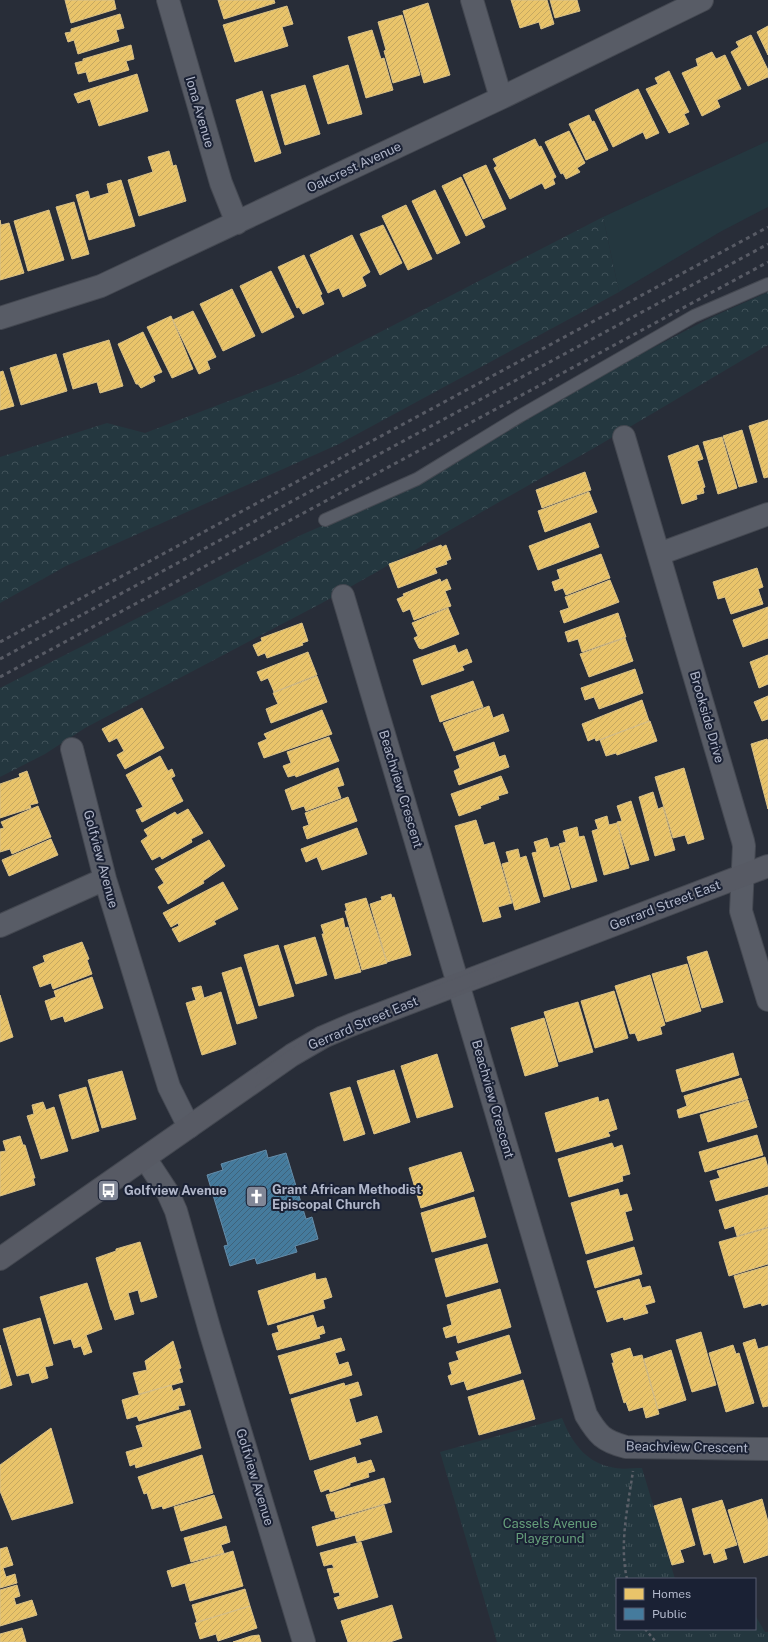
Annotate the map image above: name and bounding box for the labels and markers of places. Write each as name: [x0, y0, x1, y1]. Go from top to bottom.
bus stop icon: Golfview Avenue: [95, 1177, 121, 1203]
place label: Grant African Methodist Episcopal Church: [272, 1182, 422, 1212]
place label: Golfview Avenue: [124, 1183, 227, 1198]
church icon: Grant African Methodist Episcopal Church: [243, 1183, 269, 1209]

